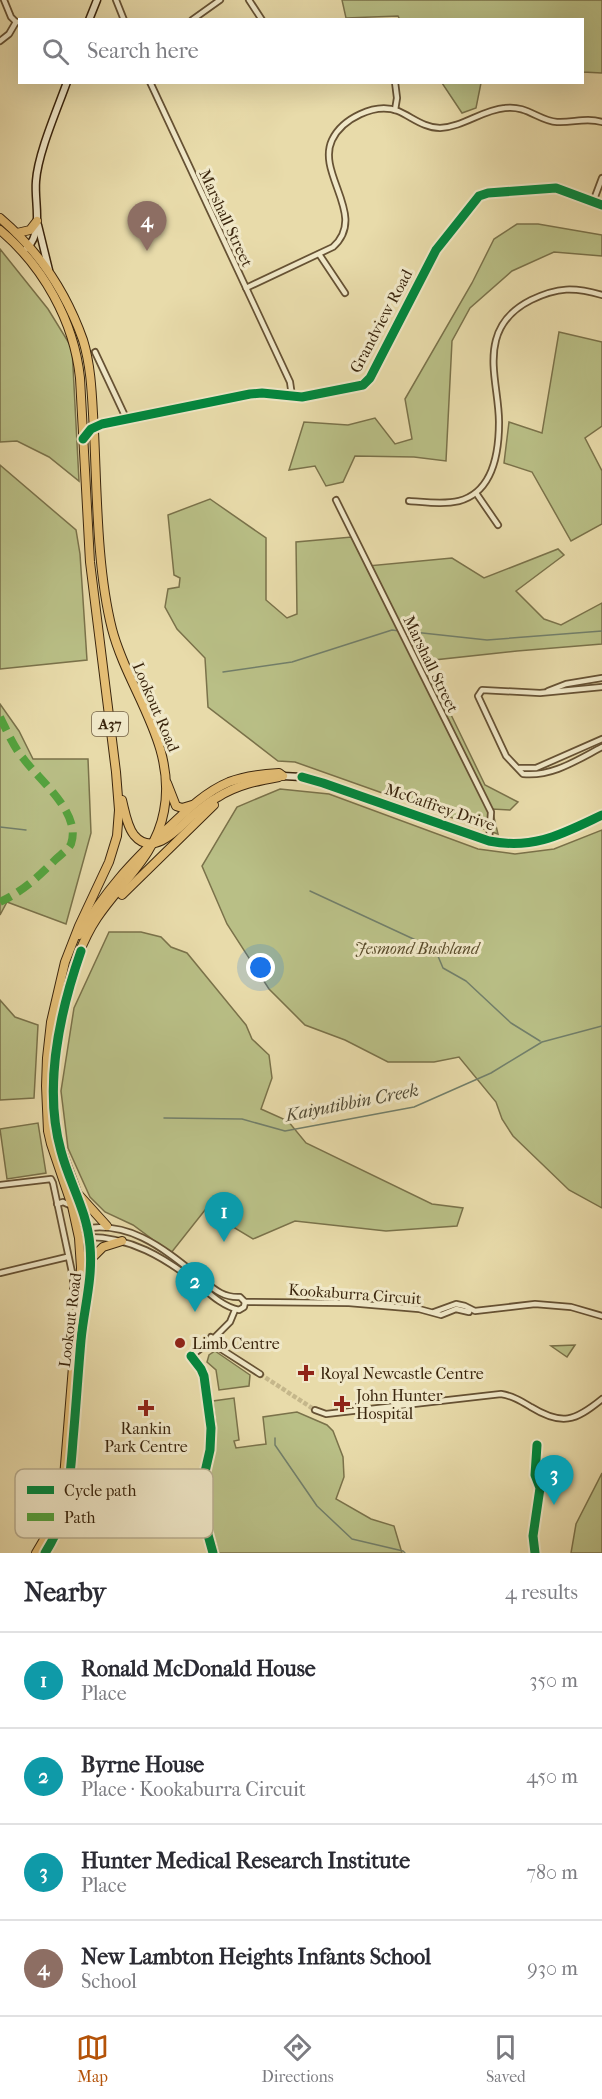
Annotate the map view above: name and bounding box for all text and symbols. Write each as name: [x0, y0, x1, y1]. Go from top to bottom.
search box: [18, 18, 584, 84]
icon: search: [39, 35, 72, 68]
text: Search here: [87, 38, 199, 64]
street label: Marshall Street: [195, 166, 257, 270]
pin: 4: [128, 202, 166, 251]
street label: Grandview Road: [346, 266, 416, 376]
street label: Marshall Street: [399, 612, 463, 716]
street label: Lookout Road: [129, 659, 184, 755]
road number: A37: [92, 712, 128, 736]
street label: McCaffrey Drive: [383, 779, 497, 835]
park label: Jesmond Bushland: [355, 939, 481, 958]
your location: [246, 953, 275, 982]
water label: Kaiyutibbin Creek: [282, 1080, 420, 1127]
pin: 1: [204, 1192, 244, 1242]
pin: 2: [176, 1262, 214, 1312]
street label: Lookout Road: [55, 1271, 85, 1369]
street label: Kookaburra Circuit: [288, 1280, 422, 1308]
place label: Limb Centre: [192, 1334, 280, 1353]
marker: Limb Centre: [173, 1336, 187, 1350]
marker: Royal Newcastle Centre: [297, 1364, 315, 1382]
place label: Royal Newcastle Centre: [320, 1364, 484, 1383]
place label: John Hunter Hospital: [354, 1386, 443, 1423]
marker: John Hunter Hospital: [333, 1395, 351, 1413]
marker: Rankin Park Centre: [137, 1399, 155, 1417]
place label: Rankin Park Centre: [104, 1419, 188, 1456]
pin: 3: [534, 1456, 574, 1505]
legend: [15, 1469, 213, 1538]
text: Cycle path: [64, 1481, 136, 1500]
text: Path: [64, 1508, 96, 1527]
text: Nearby: [24, 1577, 106, 1608]
text: 4 results: [505, 1581, 578, 1604]
text: Ronald McDonald House: [81, 1656, 316, 1682]
text: 1: [40, 1669, 47, 1692]
text: 350 m: [529, 1669, 578, 1692]
text: Place: [81, 1682, 127, 1705]
text: Byrne House: [81, 1752, 204, 1778]
text: 2: [38, 1765, 49, 1788]
text: 450 m: [526, 1765, 578, 1788]
text: Place · Kookaburra Circuit: [81, 1778, 306, 1801]
text: Hunter Medical Research Institute: [81, 1848, 410, 1874]
text: 3: [39, 1861, 48, 1884]
text: 780 m: [526, 1861, 578, 1884]
text: Place: [81, 1874, 127, 1897]
text: New Lambton Heights Infants School: [81, 1944, 431, 1970]
text: 4: [38, 1957, 49, 1980]
text: 930 m: [527, 1957, 578, 1980]
text: School: [81, 1970, 137, 1993]
tab: Map: [76, 2031, 109, 2086]
tab: Directions: [262, 2031, 334, 2086]
tab: Saved: [486, 2031, 526, 2086]

